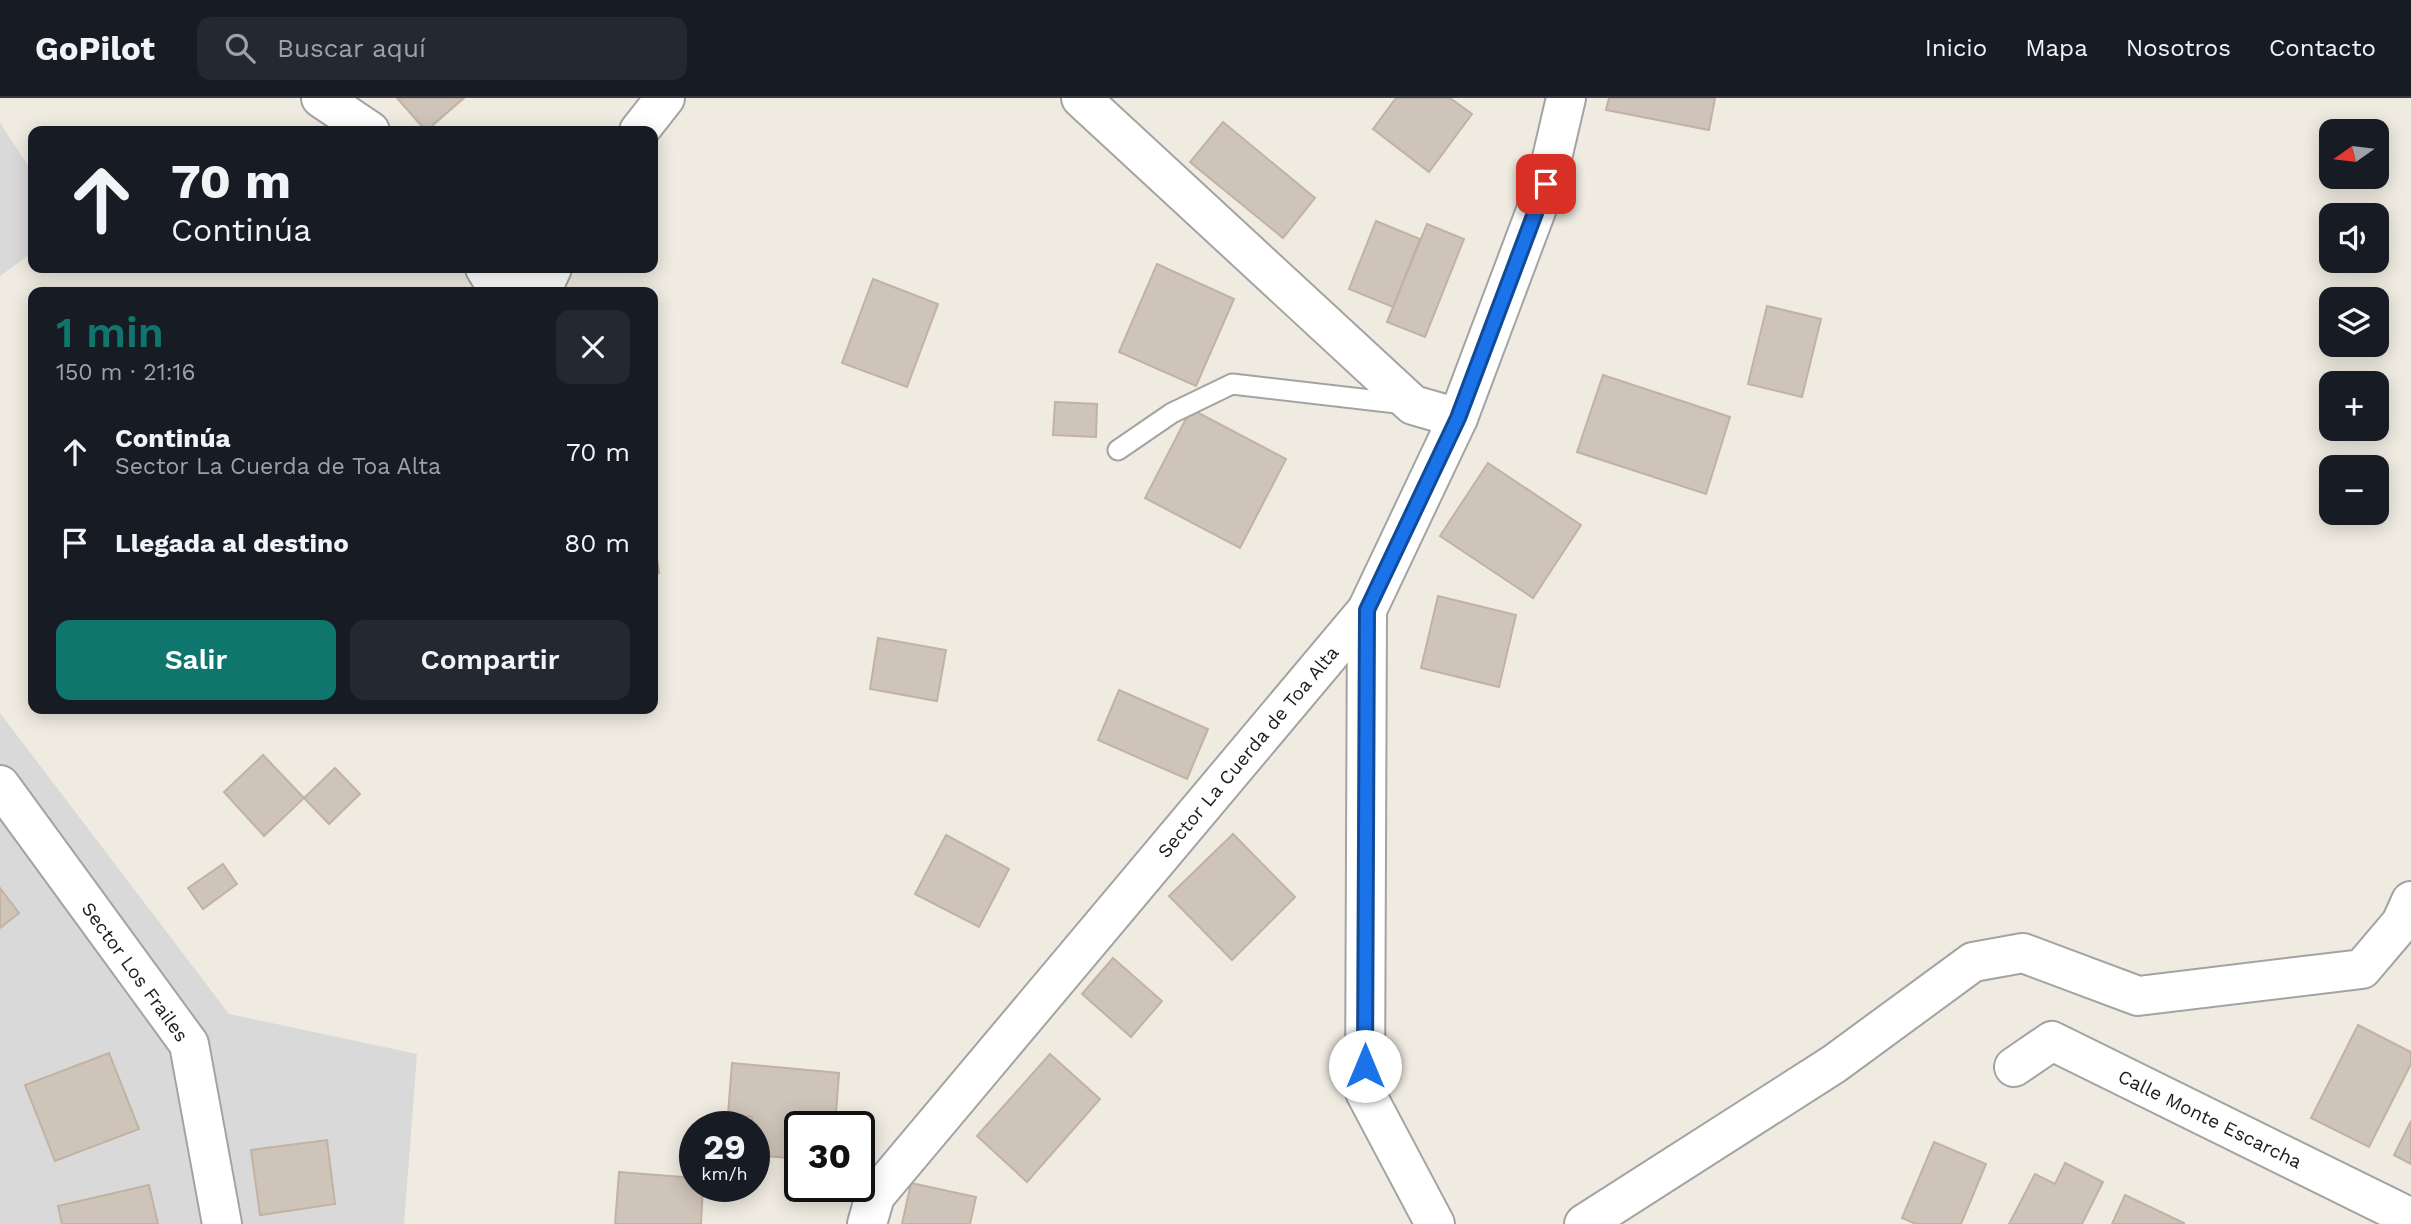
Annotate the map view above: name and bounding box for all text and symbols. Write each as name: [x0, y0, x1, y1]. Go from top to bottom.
search box: [197, 17, 687, 80]
text: GoPilot: [35, 29, 155, 68]
icon: search: [221, 29, 259, 67]
text: Buscar aquí: [277, 33, 426, 63]
text: Inicio: [1925, 34, 1987, 62]
text: Mapa: [2025, 34, 2088, 62]
text: Nosotros: [2126, 34, 2231, 62]
text: Contacto: [2269, 34, 2376, 62]
north arrow: [2319, 119, 2389, 189]
map controls: [2319, 119, 2389, 525]
text: 70 m: [171, 152, 291, 210]
icon: ahead: [56, 154, 147, 245]
pin: [1516, 154, 1576, 214]
icon: arrive: [1527, 165, 1565, 203]
button: sound: [2319, 203, 2389, 273]
text: Continúa: [171, 211, 311, 249]
button: layers: [2319, 287, 2389, 357]
text: 1 min: [56, 308, 164, 357]
button: close: [556, 310, 630, 384]
text: 150 m · 21:16: [56, 359, 195, 386]
button: +: [2319, 371, 2389, 441]
text: Continúa: [115, 423, 231, 453]
icon: ahead: [56, 433, 94, 471]
text: 70 m: [566, 437, 630, 467]
text: Sector La Cuerda de Toa Alta: [115, 453, 441, 480]
button: −: [2319, 455, 2389, 525]
icon: arrive: [56, 524, 94, 562]
text: Llegada al destino: [115, 528, 349, 558]
text: 80 m: [564, 528, 630, 558]
button: Salir: [56, 620, 336, 700]
button: Compartir: [350, 620, 630, 700]
street label: Sector La Cuerda de Toa Alta: [1153, 641, 1344, 863]
street label: Sector Los Frailes: [77, 898, 193, 1046]
position arrow: [1328, 1029, 1402, 1103]
street label: Calle Monte Escarcha: [2114, 1064, 2306, 1174]
speed limit sign: 30: [784, 1111, 875, 1202]
text: 29: [703, 1126, 746, 1168]
text: km/h: [701, 1163, 748, 1184]

